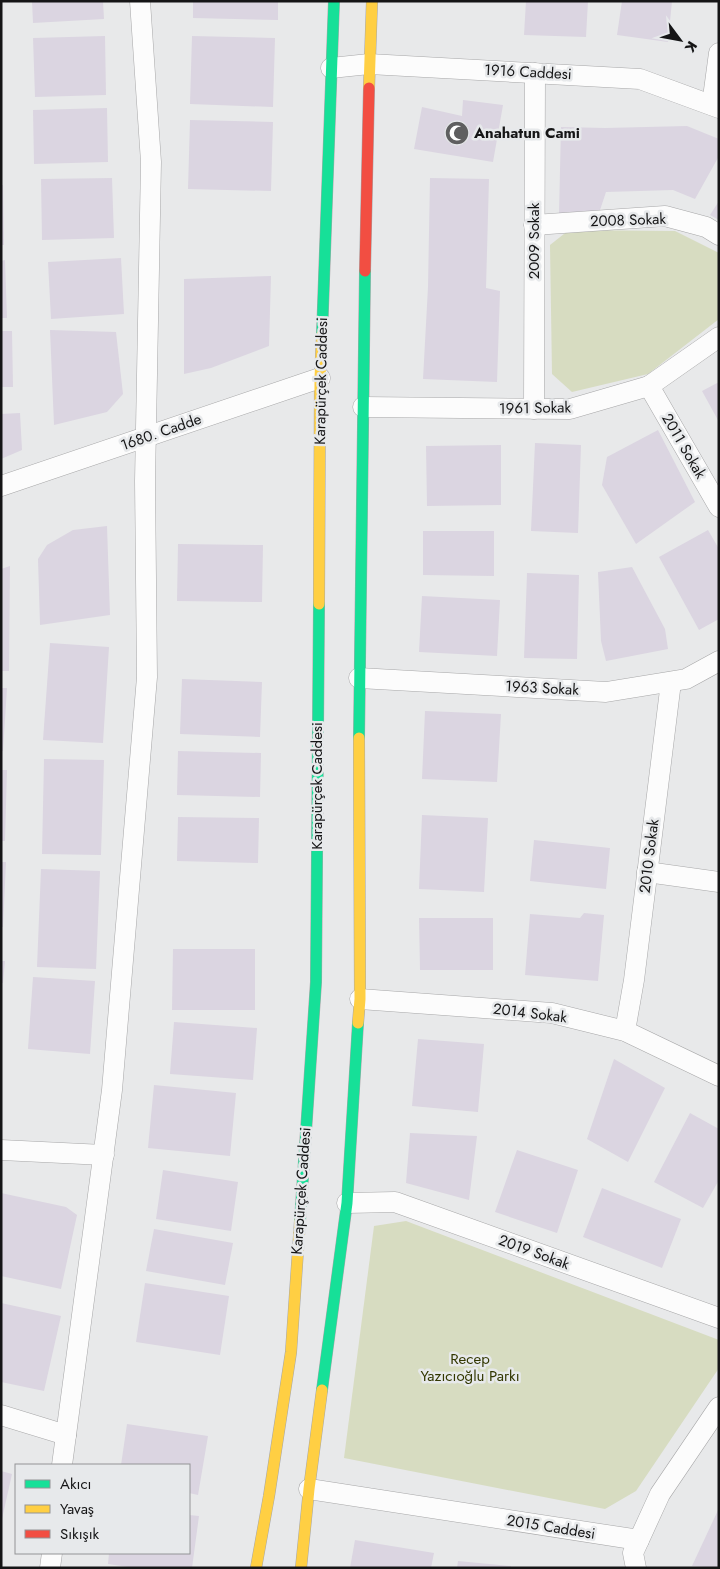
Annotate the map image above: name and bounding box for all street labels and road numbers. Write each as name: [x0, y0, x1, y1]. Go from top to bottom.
street label: 1916 Caddesi: [484, 59, 572, 85]
street label: 2009 Sokak: [523, 202, 545, 279]
street label: 2008 Sokak: [590, 208, 667, 232]
street label: Karapürçek Caddesi: [309, 317, 333, 445]
street label: 1961 Sokak: [499, 396, 572, 420]
street label: 1680. Cadde: [118, 408, 204, 456]
street label: 2011 Sokak: [656, 409, 712, 483]
street label: 1963 Sokak: [505, 675, 580, 701]
street label: Karapürçek Caddesi: [306, 722, 328, 850]
street label: 2010 Sokak: [634, 817, 665, 894]
street label: 2014 Sokak: [492, 998, 569, 1028]
street label: Karapürçek Caddesi: [286, 1127, 316, 1255]
street label: 2019 Sokak: [495, 1229, 573, 1275]
street label: 2015 Caddesi: [505, 1509, 597, 1545]

